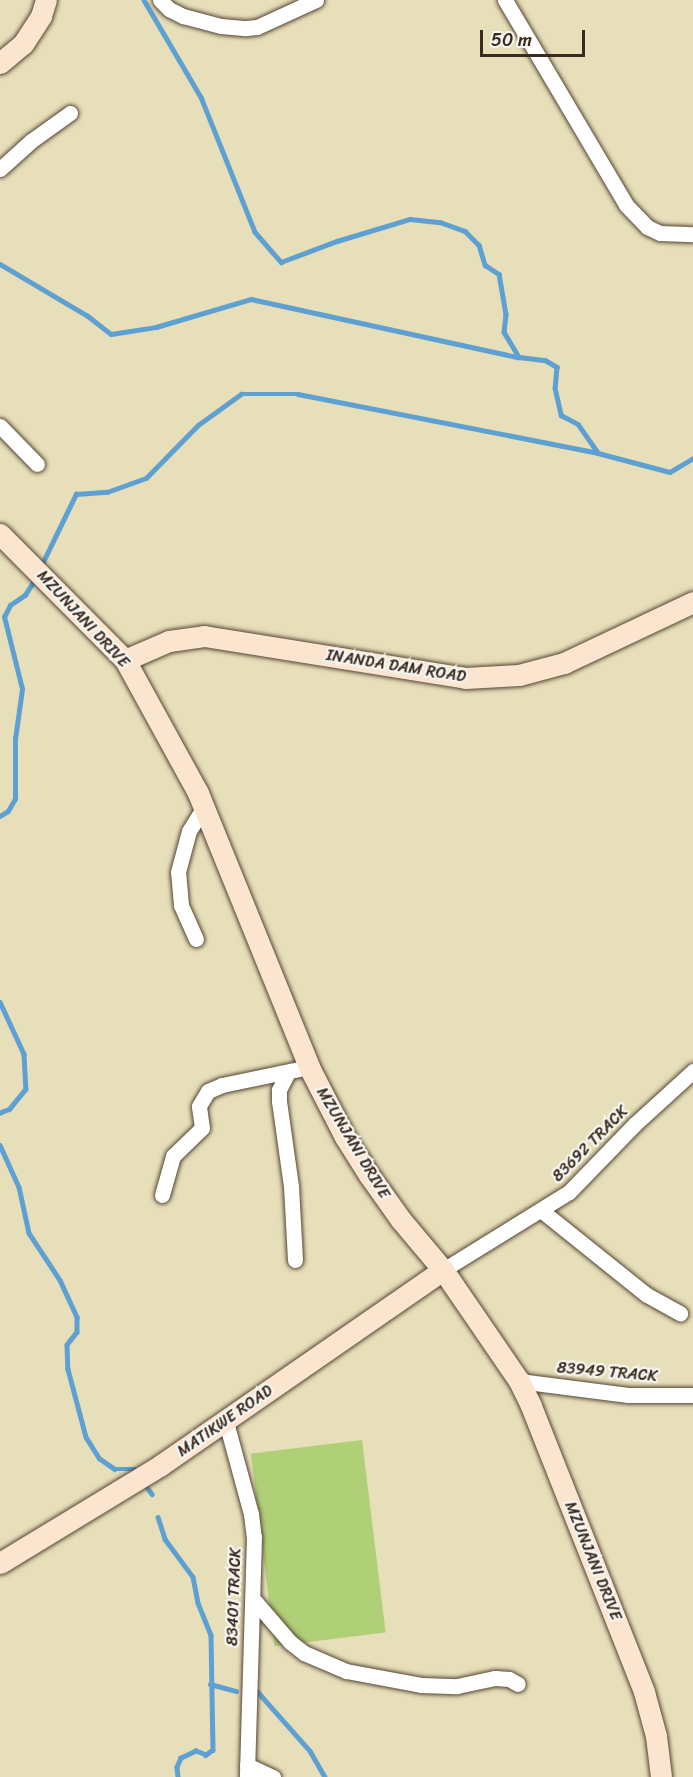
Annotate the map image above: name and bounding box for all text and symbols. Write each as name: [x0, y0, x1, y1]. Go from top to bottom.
scale bar: [483, 18, 588, 56]
text: 50 m: [491, 24, 532, 56]
street label: MZUNJANI DRIVE: [33, 566, 133, 672]
street label: INANDA DAM ROAD: [325, 645, 467, 687]
street label: MZUNJANI DRIVE: [312, 1084, 394, 1202]
street label: 83692 TRACK: [548, 1102, 632, 1186]
street label: 83949 TRACK: [556, 1358, 658, 1386]
street label: MATIKWE ROAD: [174, 1381, 276, 1461]
street label: MZUNJANI DRIVE: [560, 1499, 626, 1623]
street label: 83401 TRACK: [223, 1548, 245, 1646]

